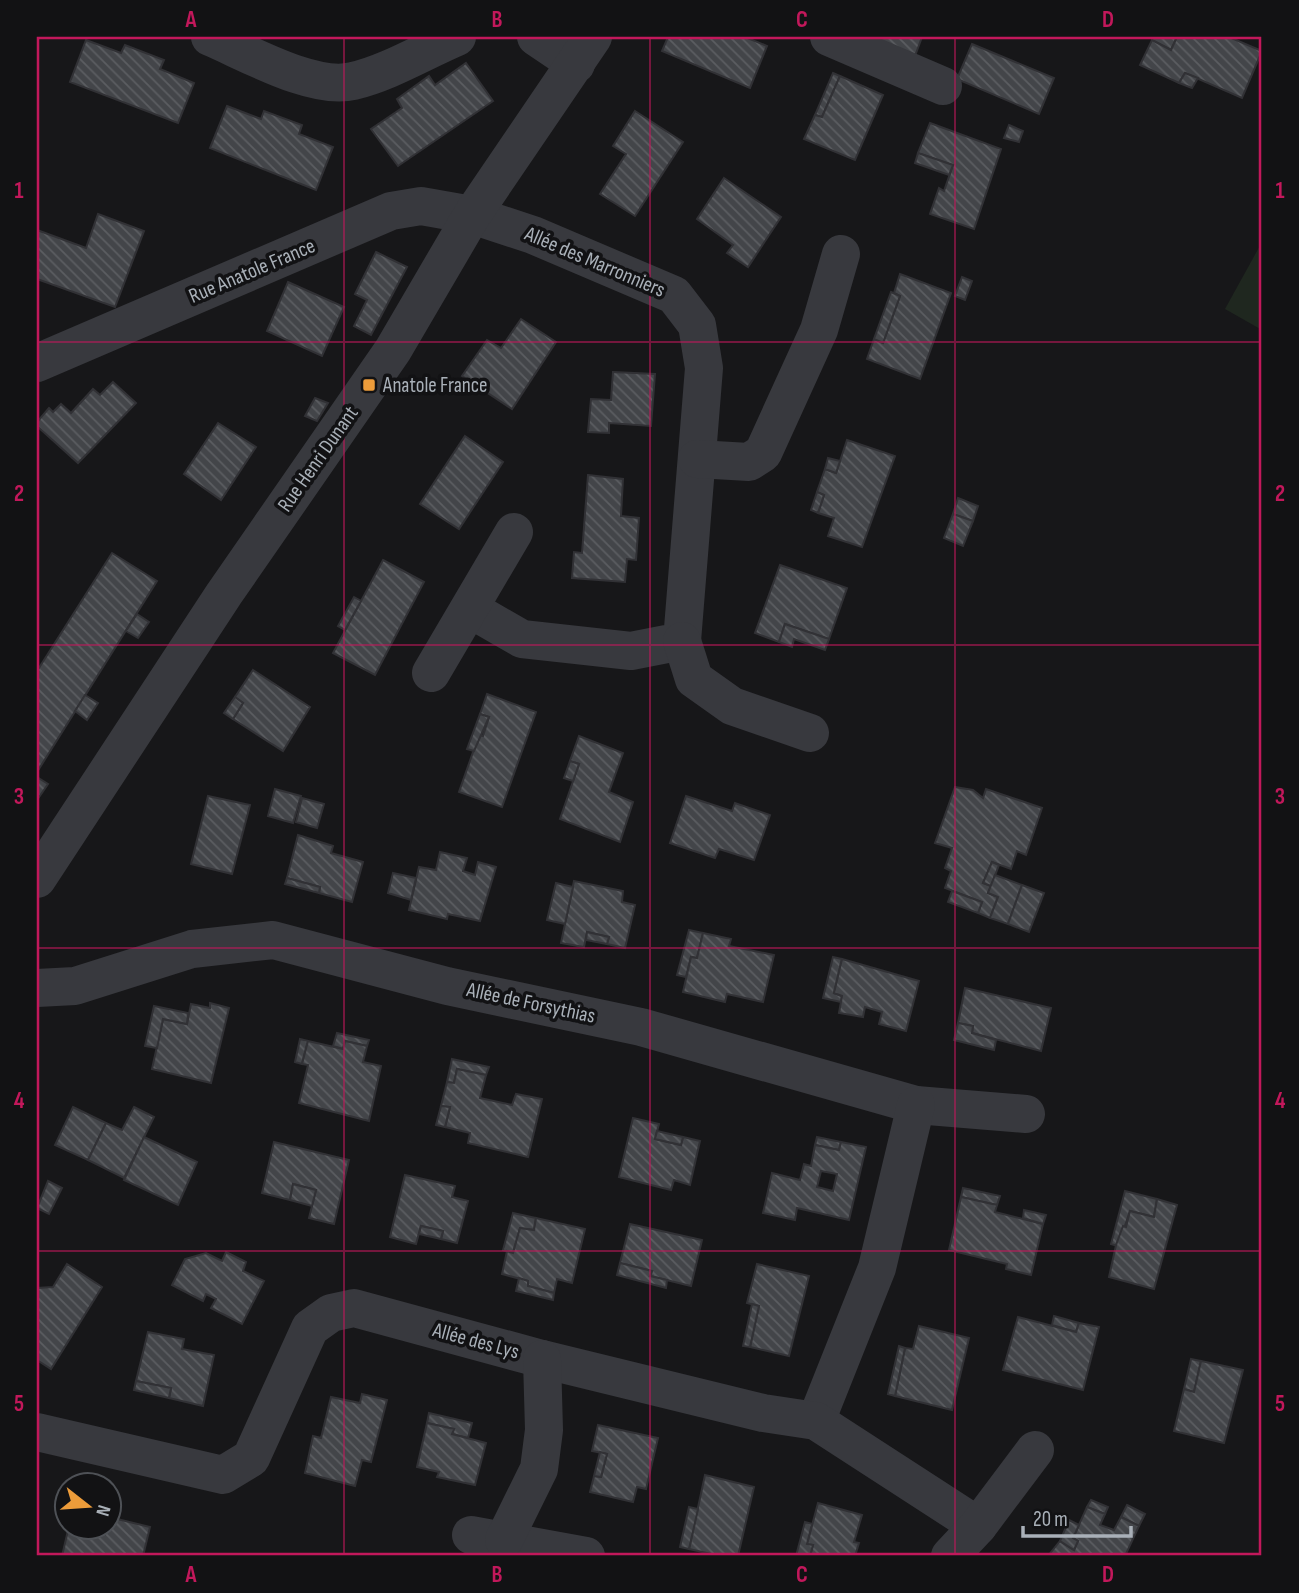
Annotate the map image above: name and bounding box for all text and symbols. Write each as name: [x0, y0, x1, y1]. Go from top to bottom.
text: A: [185, 6, 198, 34]
text: B: [492, 6, 503, 34]
text: C: [796, 6, 808, 34]
text: D: [1102, 6, 1114, 34]
text: 1: [14, 177, 24, 205]
text: 1: [1275, 177, 1285, 205]
street label: Allée des Marronniers: [520, 221, 669, 303]
street label: Rue Anatole France: [185, 233, 319, 309]
place label: Anatole France: [382, 373, 488, 398]
marker: Anatole France: [361, 377, 377, 393]
street label: Rue Henri Dunant: [272, 401, 364, 517]
text: 2: [14, 480, 24, 508]
text: 2: [1275, 480, 1285, 508]
text: 3: [14, 783, 24, 811]
text: 3: [1275, 783, 1285, 811]
street label: Allée de Forsythias: [464, 977, 597, 1029]
text: 4: [14, 1087, 25, 1115]
text: 4: [1275, 1087, 1286, 1115]
street label: Allée des Lys: [429, 1317, 522, 1365]
text: 5: [14, 1390, 24, 1418]
text: 5: [1275, 1390, 1285, 1418]
north arrow: [52, 1470, 122, 1540]
scale bar: [1023, 1495, 1131, 1539]
text: N: [90, 1502, 115, 1519]
text: 20 m: [1033, 1507, 1068, 1532]
text: A: [185, 1561, 198, 1589]
text: B: [492, 1561, 503, 1589]
text: C: [796, 1561, 808, 1589]
text: D: [1102, 1561, 1114, 1589]

